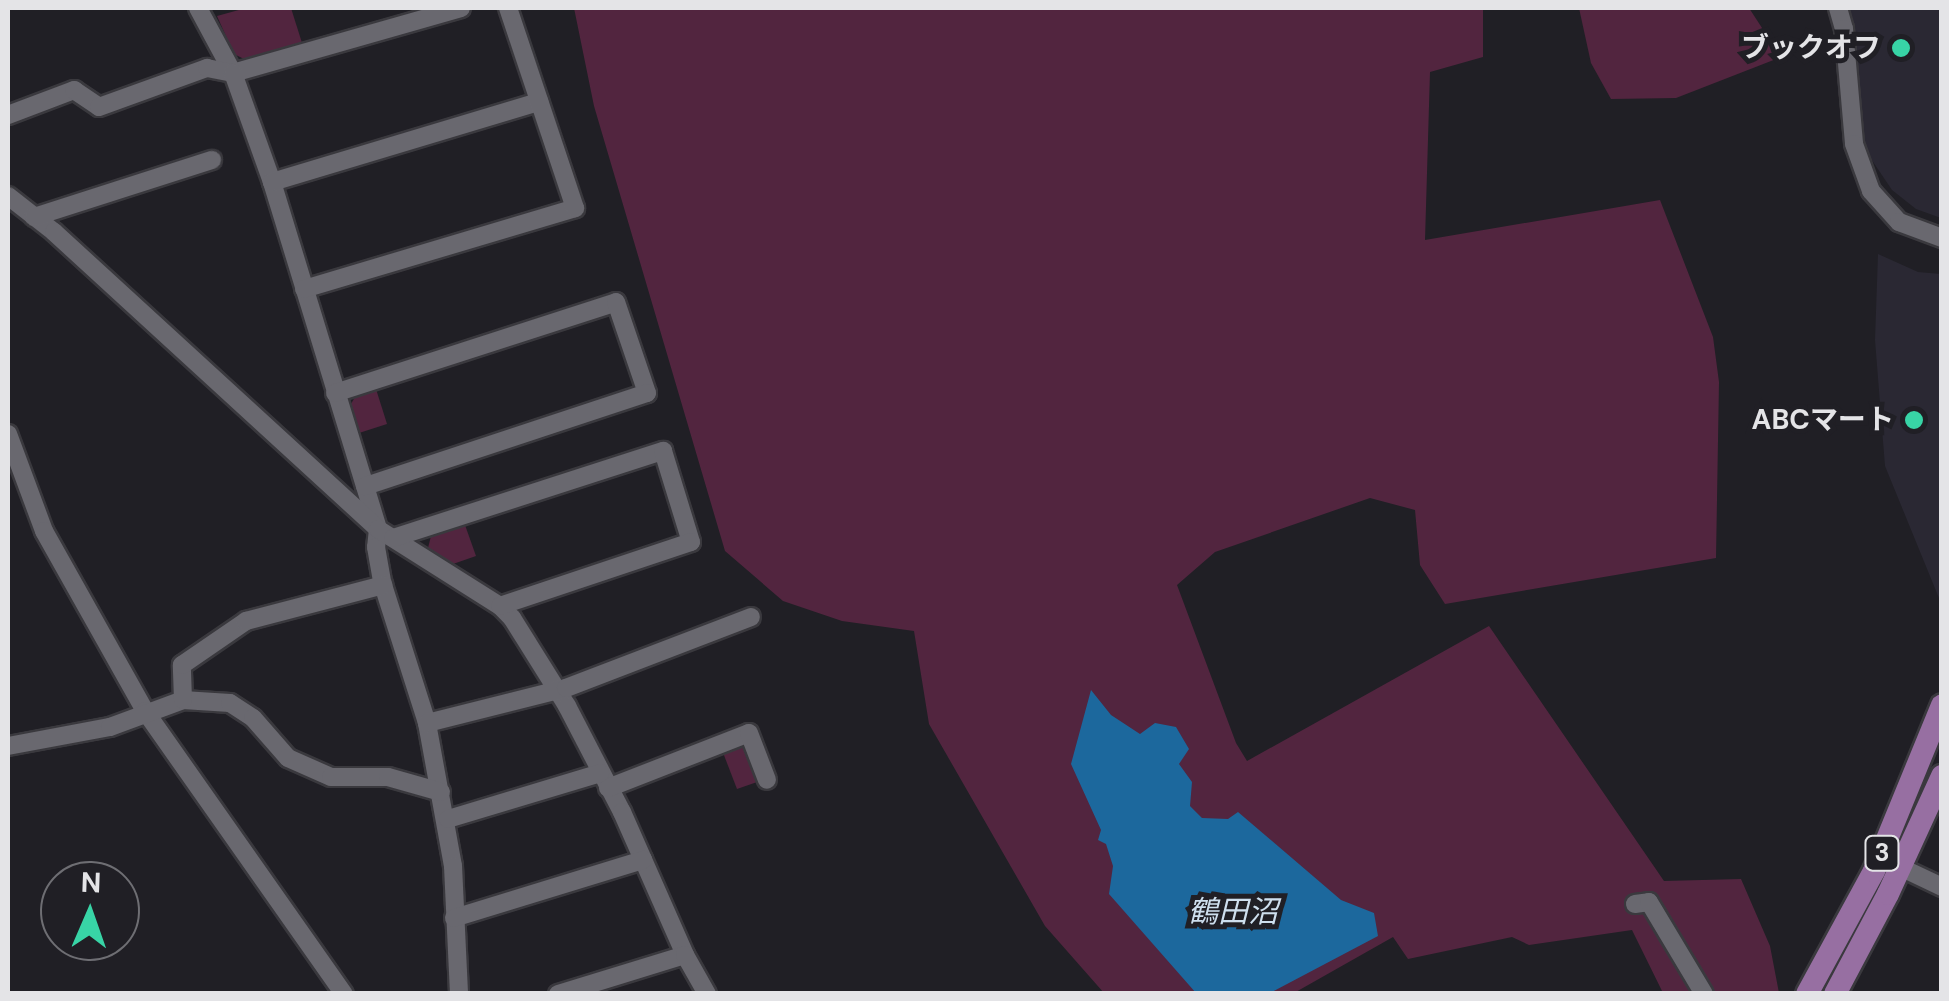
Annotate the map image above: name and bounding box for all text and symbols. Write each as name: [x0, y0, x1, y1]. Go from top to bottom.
place label: ブックオフ: [1741, 31, 1881, 65]
marker: ブックオフ: [1890, 37, 1912, 59]
place label: ABCマート: [1752, 403, 1894, 437]
marker: ABCマート: [1903, 409, 1925, 431]
road number: 3: [1862, 833, 1902, 873]
north arrow: [40, 861, 140, 961]
text: N: [80, 864, 102, 901]
water label: 鶴田沼: [1188, 894, 1278, 930]

